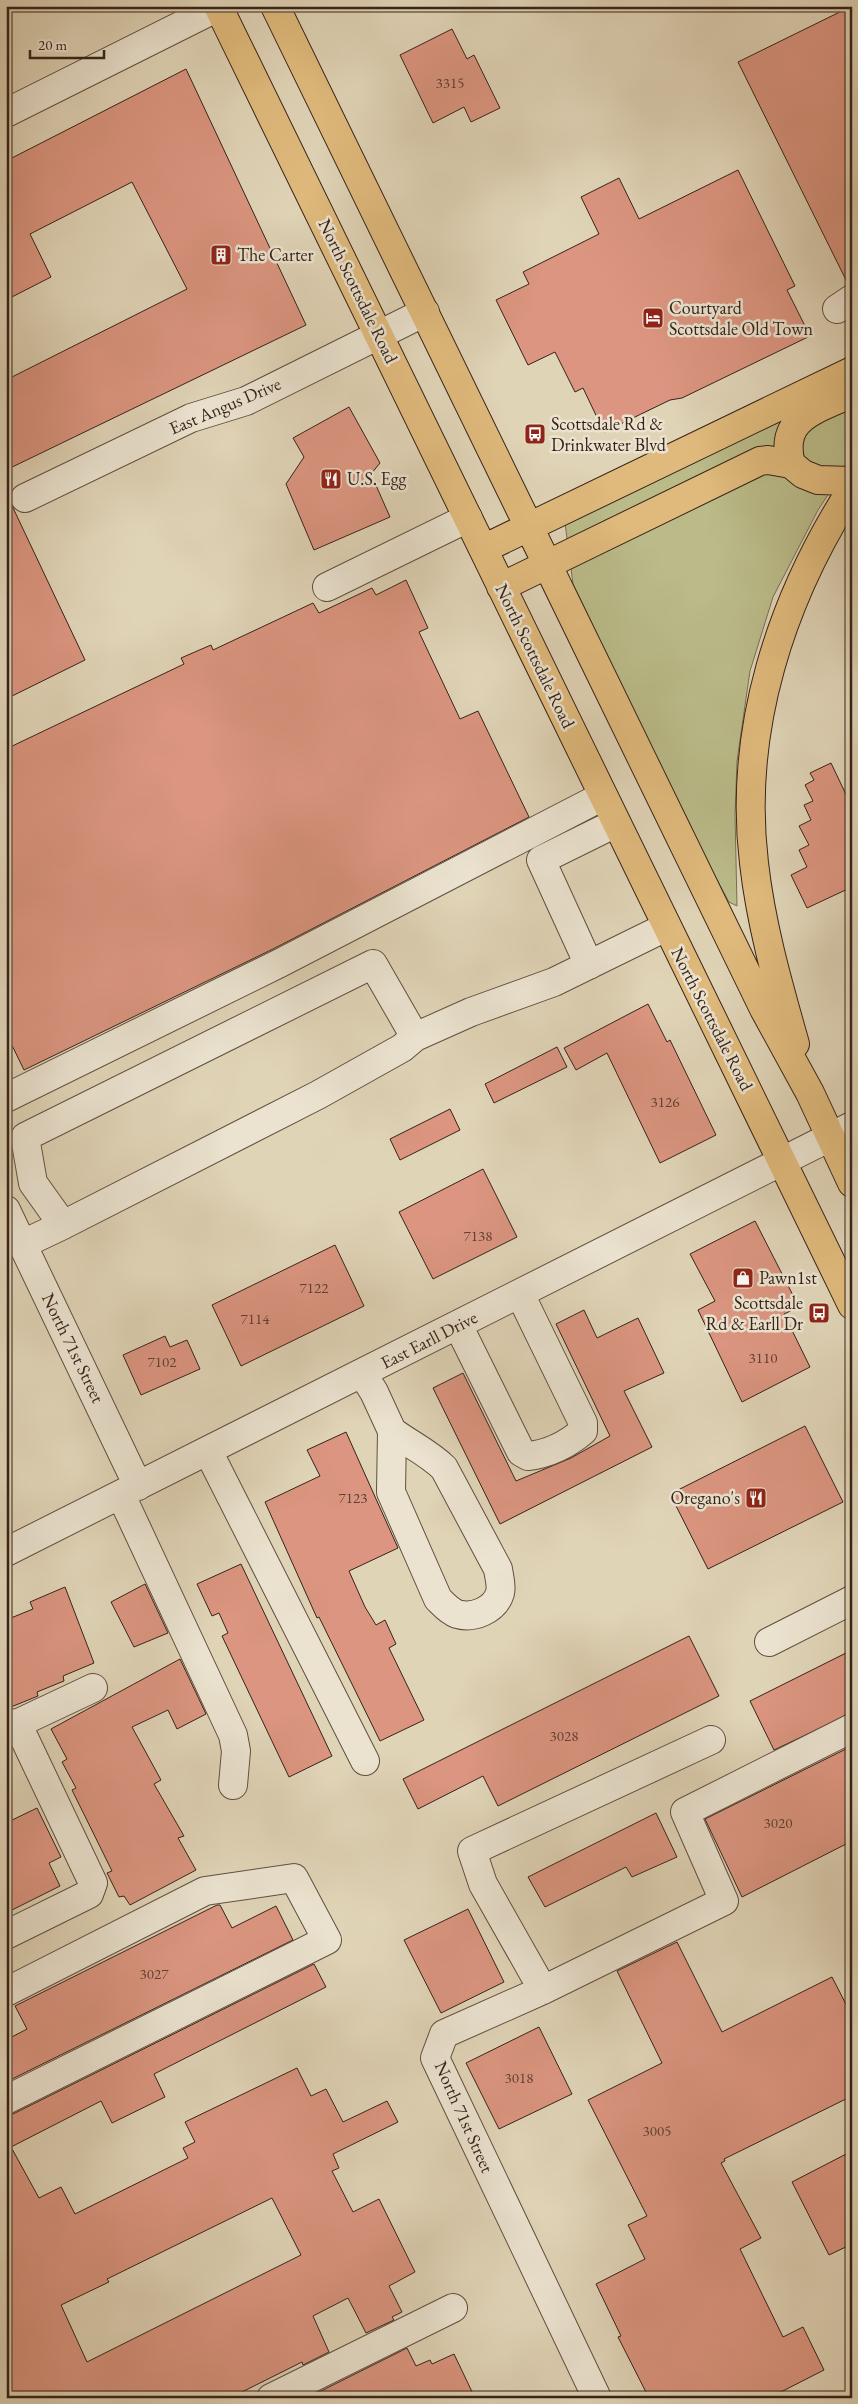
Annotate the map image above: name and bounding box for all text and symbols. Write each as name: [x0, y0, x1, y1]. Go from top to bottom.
scale bar: [30, 28, 104, 60]
text: 20 m: [38, 35, 67, 54]
house number: 3315: [436, 73, 464, 92]
street label: North Scottsdale Road: [313, 215, 404, 368]
building icon: The Carter: [209, 243, 233, 267]
place label: The Carter: [237, 243, 314, 266]
place label: Courtyard Scottsdale Old Town: [669, 296, 813, 340]
hotel icon: Courtyard Scottsdale Old Town: [641, 306, 665, 330]
street label: East Angus Drive: [165, 372, 284, 439]
place label: Scottsdale Rd & Drinkwater Blvd: [551, 412, 667, 456]
bus stop icon: Scottsdale Rd & Drinkwater Blvd: [523, 422, 547, 446]
restaurant icon: U.S. Egg: [319, 467, 343, 491]
place label: U.S. Egg: [347, 467, 407, 490]
street label: North Scottsdale Road: [490, 580, 581, 733]
street label: North Scottsdale Road: [666, 943, 759, 1095]
house number: 3126: [651, 1092, 679, 1111]
house number: 7138: [464, 1226, 492, 1245]
shop icon: Pawn1st: [731, 1266, 755, 1290]
place label: Pawn1st: [759, 1266, 817, 1289]
house number: 7122: [300, 1278, 329, 1297]
street label: North 71st Street: [37, 1289, 110, 1407]
place label: Scottsdale Rd & Earll Dr: [706, 1291, 803, 1335]
bus stop icon: Scottsdale Rd & Earll Dr: [807, 1301, 831, 1325]
street label: East Earll Drive: [377, 1305, 481, 1374]
house number: 7114: [241, 1309, 270, 1328]
house number: 3110: [749, 1348, 777, 1367]
house number: 7102: [148, 1352, 177, 1371]
place label: Oregano's: [670, 1486, 740, 1509]
restaurant icon: Oregano's: [744, 1486, 768, 1510]
house number: 7123: [339, 1488, 367, 1507]
house number: 3028: [550, 1726, 578, 1745]
house number: 3020: [764, 1813, 792, 1832]
house number: 3027: [140, 1964, 169, 1983]
street label: North 71st Street: [430, 2057, 499, 2176]
house number: 3018: [505, 2068, 533, 2087]
house number: 3005: [643, 2121, 671, 2140]

